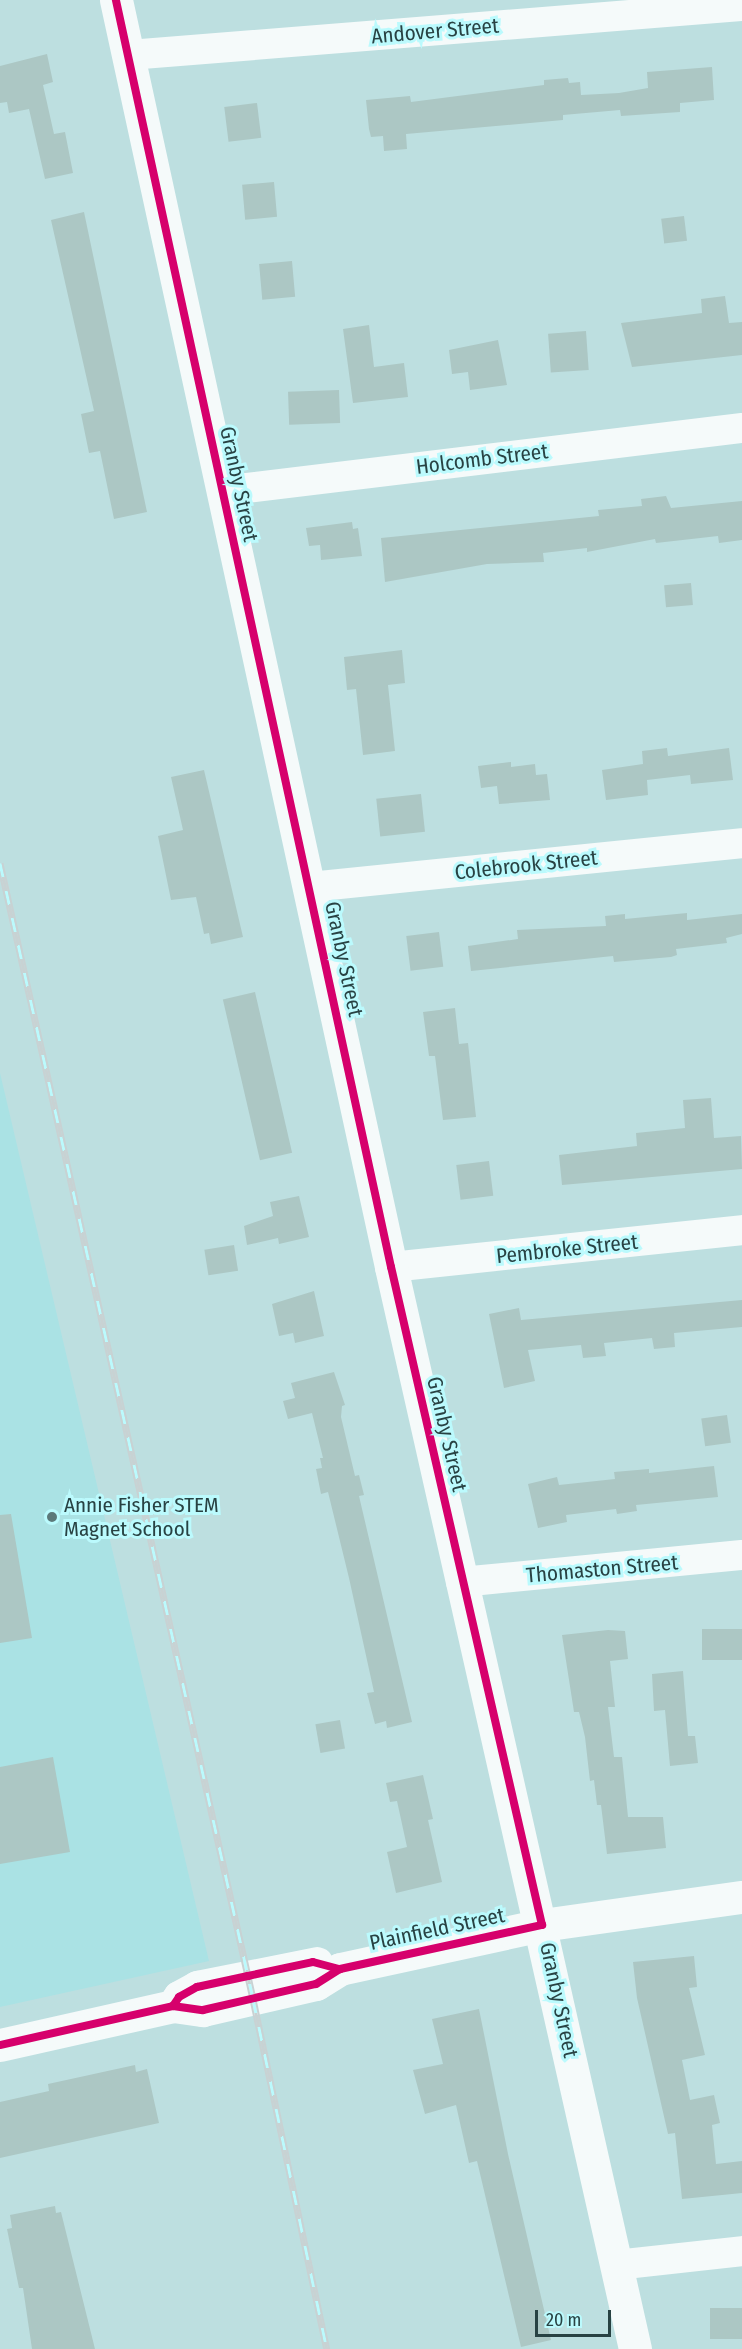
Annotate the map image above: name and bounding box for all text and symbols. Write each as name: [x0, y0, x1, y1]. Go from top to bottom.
street label: Andover Street: [370, 13, 500, 49]
street label: Granby Street: [215, 424, 263, 544]
street label: Holcomb Street: [415, 438, 549, 480]
street label: Colebrook Street: [453, 845, 599, 885]
street label: Granby Street: [320, 899, 368, 1019]
street label: Pembroke Street: [495, 1229, 639, 1269]
street label: Granby Street: [422, 1374, 472, 1494]
place label: Annie Fisher STEM Magnet School: [64, 1492, 219, 1542]
marker: Annie Fisher STEM Magnet School: [45, 1510, 59, 1524]
street label: Thomaston Street: [525, 1550, 679, 1588]
street label: Plainfield Street: [367, 1902, 507, 1956]
street label: Granby Street: [535, 1940, 583, 2060]
scale bar: [538, 2298, 614, 2336]
text: 20 m: [546, 2309, 581, 2331]

